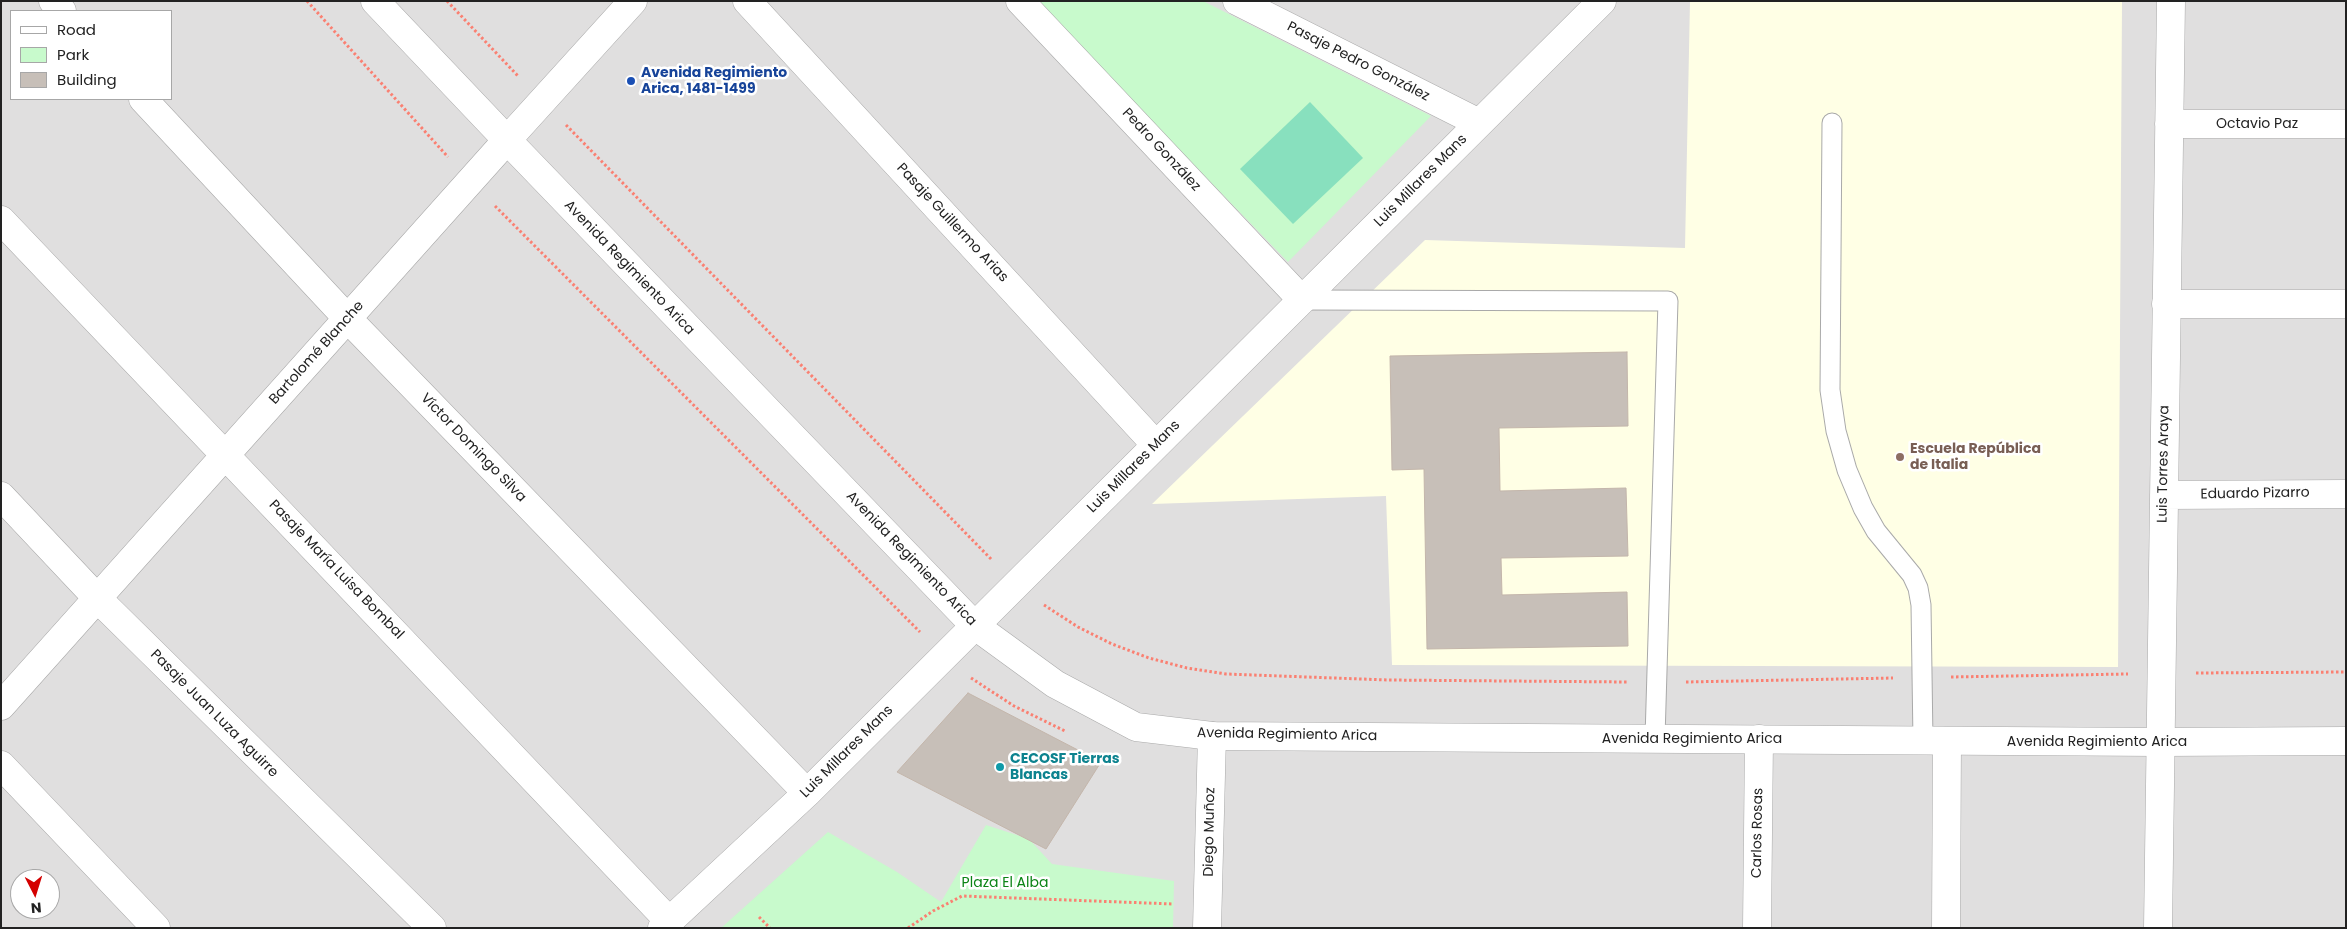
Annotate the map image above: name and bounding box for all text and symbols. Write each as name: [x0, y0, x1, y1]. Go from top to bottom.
legend: [10, 10, 172, 100]
text: Road: [57, 19, 96, 40]
street label: Pasaje Pedro González: [1284, 19, 1432, 105]
text: Park: [57, 44, 89, 65]
place label: Avenida Regimiento Arica, 1481-1499: [641, 65, 787, 98]
text: Building: [57, 69, 117, 90]
marker: Avenida Regimiento Arica, 1481-1499: [625, 75, 637, 87]
street label: Pedro González: [1118, 105, 1204, 195]
street label: Octavio Paz: [2216, 116, 2298, 132]
street label: Luis Millares Mans: [1371, 131, 1471, 231]
street label: Pasaje Guillermo Arias: [893, 160, 1011, 286]
street label: Avenida Regimiento Arica: [560, 197, 698, 339]
street label: Bartolomé Blanche: [266, 298, 368, 408]
street label: Víctor Domingo Silva: [417, 390, 529, 506]
street label: Luis Torres Araya: [2155, 405, 2173, 523]
street label: Luis Millares Mans: [1084, 417, 1184, 517]
place label: Escuela República de Italia: [1910, 441, 2041, 474]
marker: Escuela República de Italia: [1894, 451, 1906, 463]
street label: Eduardo Pizarro: [2200, 485, 2310, 503]
street label: Avenida Regimiento Arica: [842, 488, 980, 630]
street label: Pasaje María Luisa Bombal: [265, 497, 407, 643]
street label: Pasaje Juan Luza Aguirre: [147, 647, 281, 781]
street label: Luis Millares Mans: [797, 702, 897, 802]
street label: Avenida Regimiento Arica: [1197, 725, 1377, 745]
street label: Avenida Regimiento Arica: [1602, 731, 1782, 747]
street label: Avenida Regimiento Arica: [2007, 734, 2187, 750]
place label: CECOSF Tierras Blancas: [1010, 751, 1119, 784]
marker: CECOSF Tierras Blancas: [994, 761, 1006, 773]
street label: Diego Muñoz: [1201, 787, 1219, 877]
street label: Carlos Rosas: [1749, 788, 1767, 878]
north arrow: [10, 869, 60, 919]
park label: Plaza El Alba: [962, 875, 1048, 891]
text: N: [30, 898, 42, 918]

